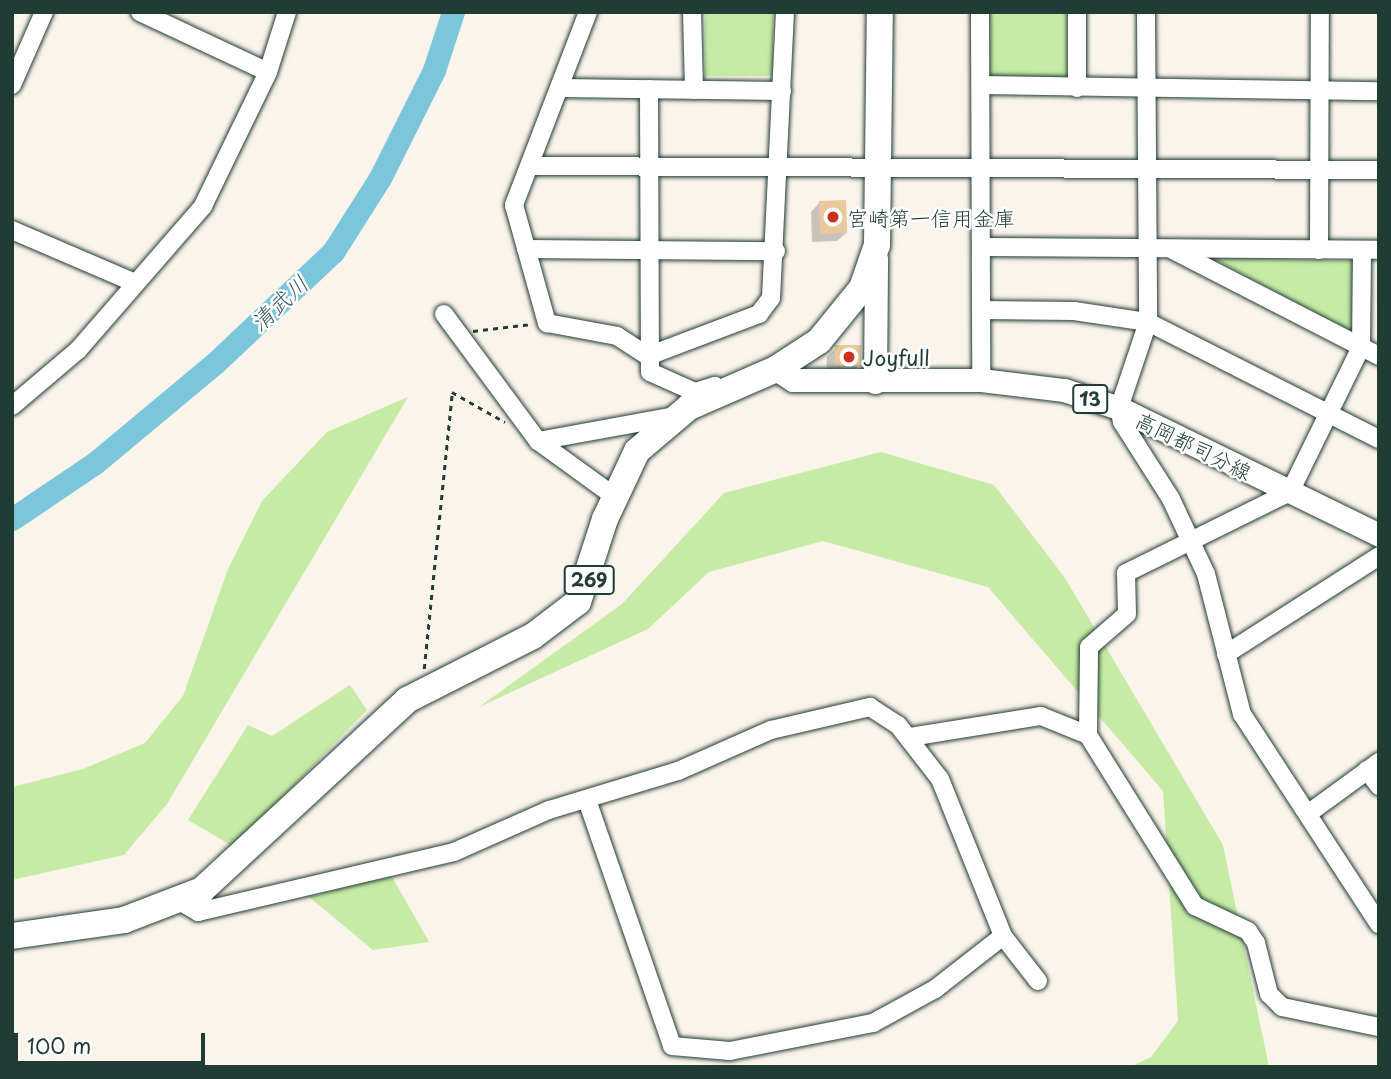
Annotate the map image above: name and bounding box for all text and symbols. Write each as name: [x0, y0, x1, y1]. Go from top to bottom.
place label: 宮崎第一信用金庫: [847, 204, 1015, 230]
marker: 宮崎第一信用金庫: [825, 209, 841, 225]
water label: 清武川: [244, 269, 314, 337]
place label: Joyfull: [863, 344, 930, 370]
marker: Joyfull: [841, 349, 857, 365]
road number: 13: [1071, 384, 1109, 414]
street label: 高岡都司分線: [1132, 406, 1256, 484]
road number: 269: [563, 565, 615, 596]
scale bar: [18, 1020, 208, 1064]
text: 100 m: [27, 1029, 91, 1061]

